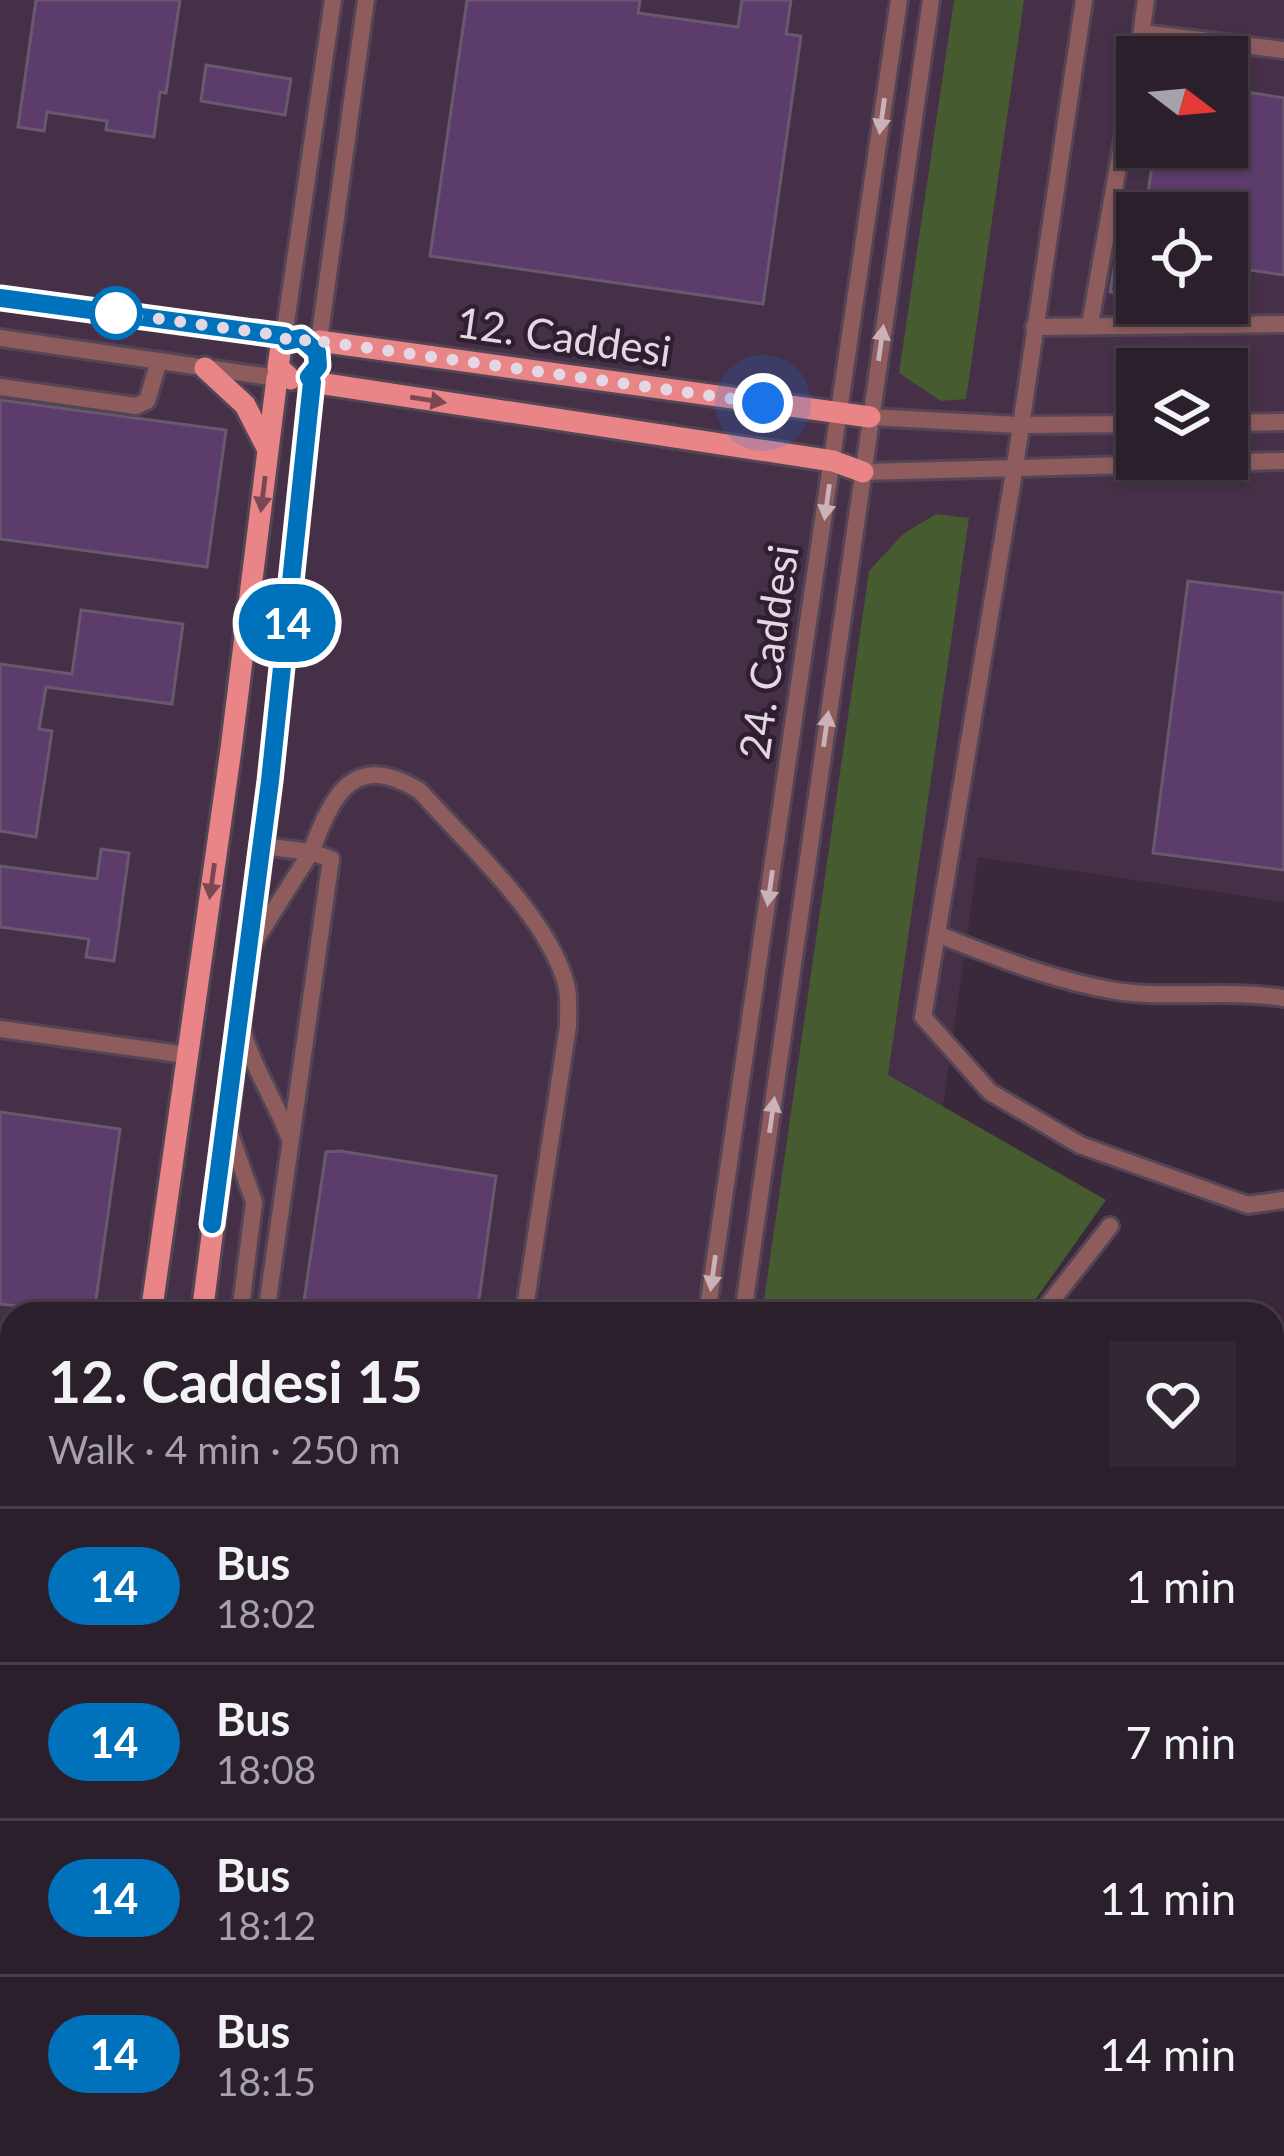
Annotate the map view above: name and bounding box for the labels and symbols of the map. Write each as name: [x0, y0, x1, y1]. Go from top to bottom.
north arrow: [1116, 36, 1248, 168]
one-way arrow: [873, 98, 892, 135]
unlabelled marker: [91, 288, 141, 338]
street label: 12. Caddesi: [454, 296, 674, 376]
one-way arrow: [872, 323, 891, 361]
your location: [733, 373, 793, 433]
one-way arrow: [410, 391, 447, 410]
one-way arrow: [253, 476, 272, 514]
one-way arrow: [817, 484, 836, 521]
street label: 24. Caddesi: [728, 542, 808, 762]
line badge: 14: [233, 584, 341, 662]
one-way arrow: [817, 710, 836, 747]
one-way arrow: [202, 863, 221, 900]
one-way arrow: [760, 869, 779, 907]
one-way arrow: [763, 1096, 782, 1133]
one-way arrow: [703, 1255, 722, 1293]

